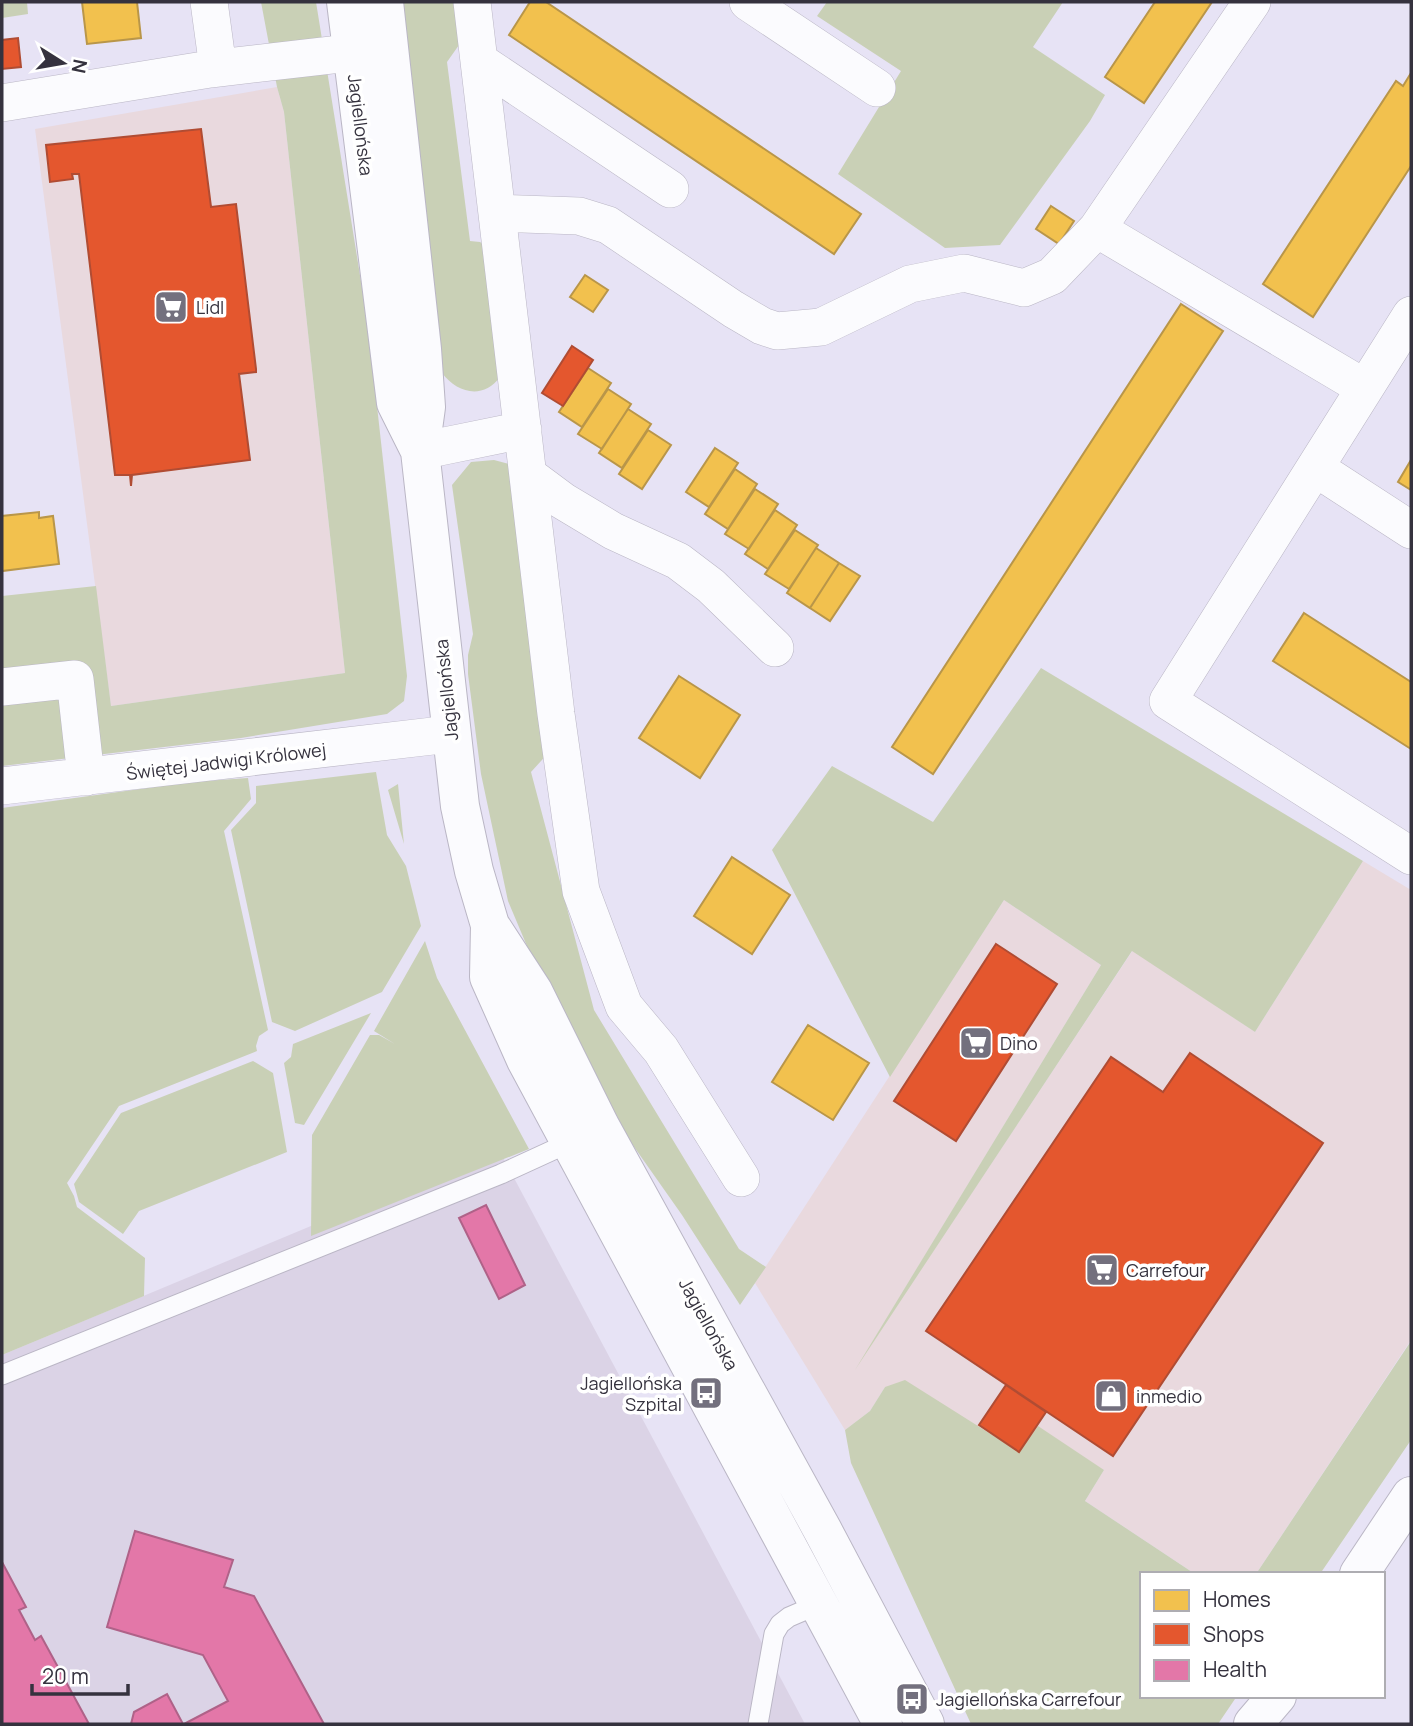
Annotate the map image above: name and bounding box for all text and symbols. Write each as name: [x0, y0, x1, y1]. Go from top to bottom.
north arrow: [28, 28, 98, 98]
text: N: [66, 57, 94, 75]
street label: Jagiellońska: [343, 73, 379, 177]
supermarket icon: Lidl: [152, 288, 190, 326]
place label: Lidl: [196, 295, 224, 319]
street label: Jagiellońska: [429, 638, 463, 742]
street label: Świętej Jadwigi Królowej: [125, 737, 327, 785]
supermarket icon: Dino: [957, 1024, 995, 1062]
place label: Dino: [1000, 1031, 1038, 1055]
supermarket icon: Carrefour: [1083, 1251, 1121, 1289]
place label: Carrefour: [1126, 1258, 1207, 1282]
street label: Jagiellońska: [674, 1274, 744, 1374]
place label: Jagiellońska Szpital: [580, 1371, 682, 1416]
bus stop icon: Jagiellońska Szpital: [687, 1374, 725, 1412]
shop icon: inmedio: [1092, 1377, 1130, 1415]
place label: inmedio: [1136, 1384, 1202, 1408]
legend: [1140, 1572, 1385, 1698]
text: Homes: [1203, 1585, 1271, 1613]
text: Shops: [1203, 1620, 1264, 1648]
scale bar: [32, 1652, 128, 1696]
text: Health: [1203, 1655, 1267, 1683]
text: 20 m: [42, 1662, 89, 1690]
bus stop icon: Jagiellońska Carrefour: [893, 1680, 931, 1718]
place label: Jagiellońska Carrefour: [936, 1687, 1122, 1711]

